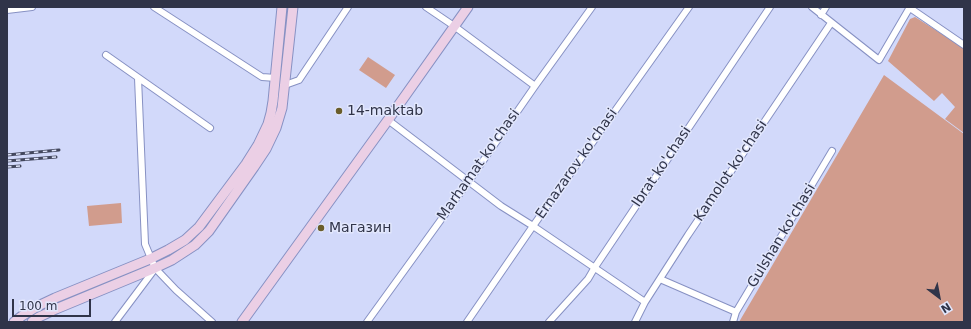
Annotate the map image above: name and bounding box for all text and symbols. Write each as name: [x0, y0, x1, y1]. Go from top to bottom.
place label: 14-maktab: [347, 103, 423, 119]
marker: 14-maktab: [334, 106, 344, 116]
street label: Marhamat ko'chasi: [434, 106, 524, 224]
street label: Ernazarov ko'chasi: [533, 106, 621, 222]
street label: Kamolot ko'chasi: [691, 117, 771, 225]
street label: Ibrat ko'chasi: [629, 123, 695, 211]
street label: Gulshan ko'chasi: [744, 181, 820, 291]
place label: Магазин: [329, 220, 391, 236]
marker: Магазин: [316, 223, 326, 233]
north arrow: [919, 277, 959, 317]
scale bar: [14, 291, 93, 317]
text: 100 m: [19, 299, 57, 313]
text: N: [938, 300, 953, 316]

